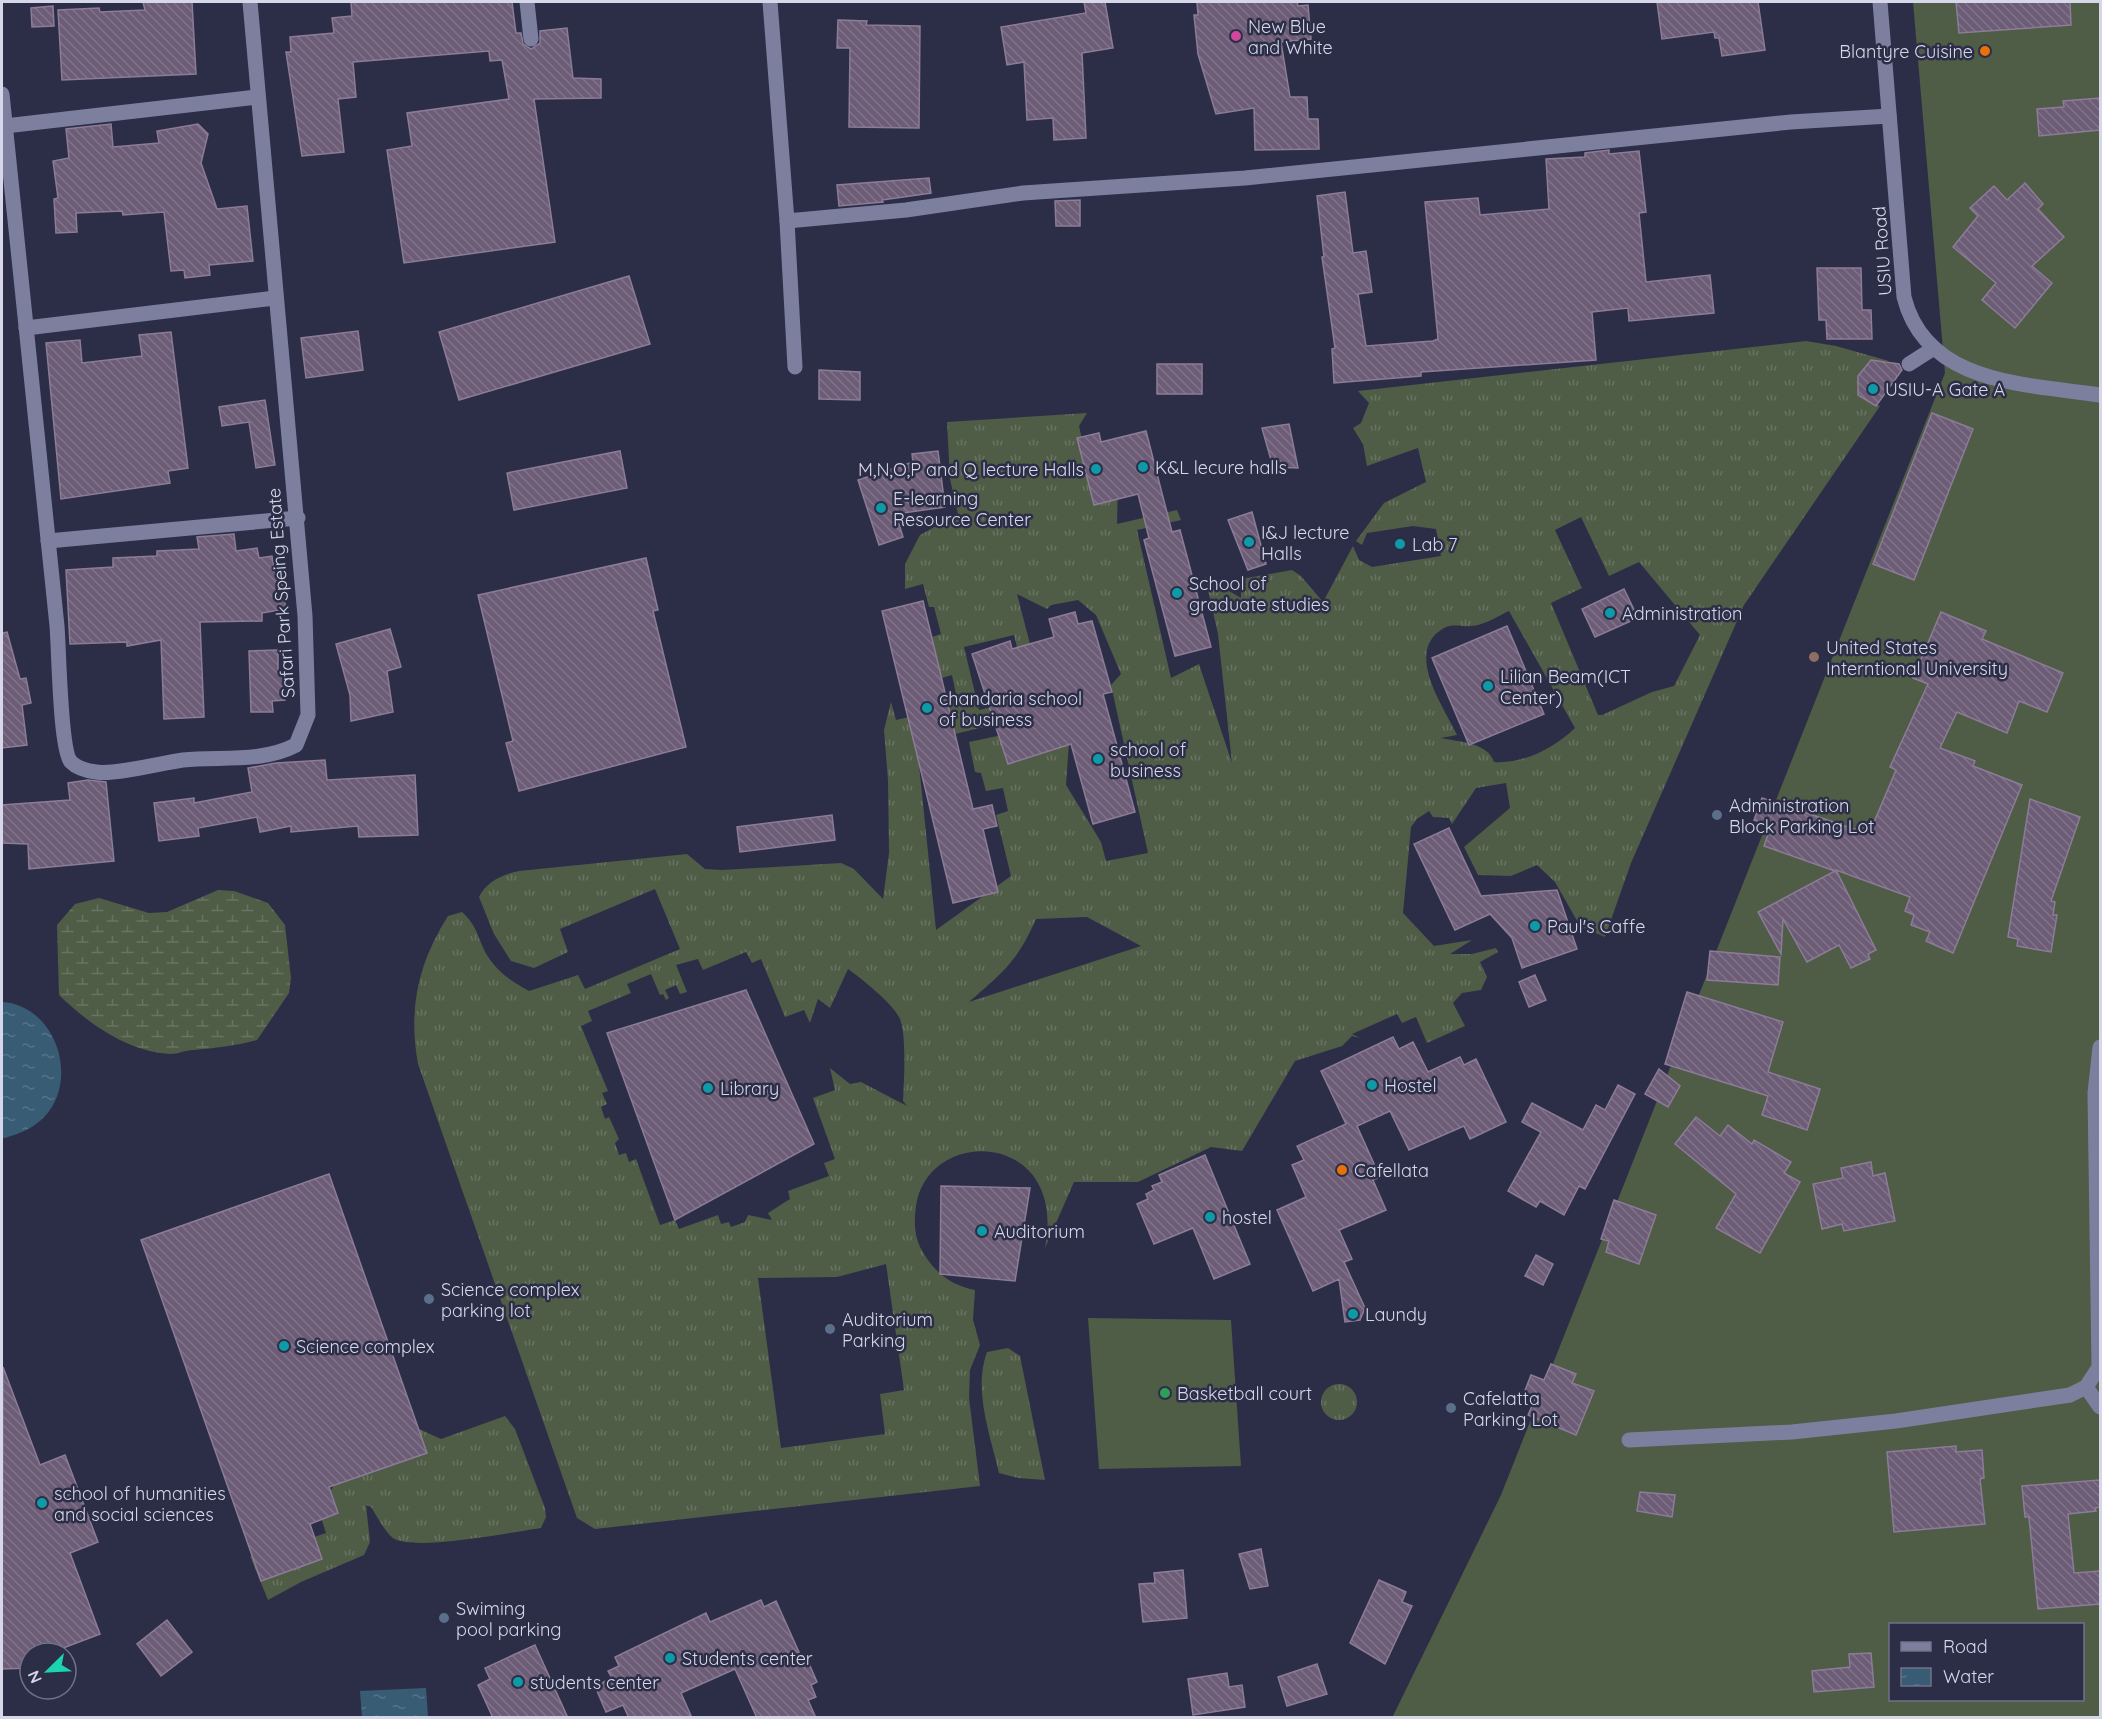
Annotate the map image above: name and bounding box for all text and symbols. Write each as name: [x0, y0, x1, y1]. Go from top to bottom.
place label: New Blue and White: [1248, 15, 1333, 59]
marker: New Blue and White: [1229, 29, 1243, 43]
place label: Blantyre Cuisine: [1839, 40, 1973, 63]
marker: Blantyre Cuisine: [1978, 44, 1992, 58]
street label: USIU Road: [1867, 205, 1897, 297]
place label: USIU-A Gate A: [1885, 378, 2005, 401]
marker: USIU-A Gate A: [1866, 382, 1880, 396]
place label: K&L lecure halls: [1155, 456, 1287, 479]
place label: M,N,O,P and Q lecture Halls: [858, 458, 1084, 481]
marker: K&L lecure halls: [1136, 460, 1150, 474]
marker: M,N,O,P and Q lecture Halls: [1089, 462, 1103, 476]
street label: Safari Park Speing Estate: [262, 487, 300, 699]
place label: E-learning Resource Center: [893, 487, 1031, 531]
marker: E-learning Resource Center: [874, 501, 888, 515]
place label: I&J lecture Halls: [1261, 521, 1349, 565]
place label: Lab 7: [1412, 533, 1458, 556]
marker: I&J lecture Halls: [1242, 535, 1256, 549]
marker: Lab 7: [1393, 537, 1407, 551]
place label: School of graduate studies: [1189, 572, 1329, 616]
marker: School of graduate studies: [1170, 586, 1184, 600]
place label: Administration: [1622, 602, 1742, 625]
marker: Administration: [1603, 606, 1617, 620]
place label: United States Interntional University: [1826, 636, 2008, 680]
marker: United States Interntional University: [1807, 650, 1821, 664]
place label: Lilian Beam(ICT Center): [1500, 665, 1631, 709]
marker: Lilian Beam(ICT Center): [1481, 679, 1495, 693]
place label: chandaria school of business: [939, 687, 1082, 731]
marker: chandaria school of business: [920, 701, 934, 715]
place label: school of business: [1110, 738, 1187, 782]
marker: school of business: [1091, 752, 1105, 766]
place label: Administration Block Parking Lot: [1729, 794, 1874, 838]
marker: Administration Block Parking Lot: [1710, 808, 1724, 822]
place label: Paul's Caffe: [1547, 915, 1645, 938]
marker: Paul's Caffe: [1528, 919, 1542, 933]
place label: Hostel: [1384, 1074, 1437, 1097]
place label: Library: [720, 1077, 779, 1100]
marker: Hostel: [1365, 1078, 1379, 1092]
marker: Library: [701, 1081, 715, 1095]
place label: Cafellata: [1354, 1159, 1429, 1182]
marker: Cafellata: [1335, 1163, 1349, 1177]
place label: hostel: [1222, 1206, 1272, 1229]
marker: hostel: [1203, 1210, 1217, 1224]
place label: Auditorium: [994, 1220, 1085, 1243]
marker: Auditorium: [975, 1224, 989, 1238]
place label: Science complex parking lot: [441, 1278, 580, 1322]
marker: Science complex parking lot: [422, 1292, 436, 1306]
place label: Laundy: [1365, 1303, 1427, 1326]
marker: Laundy: [1346, 1307, 1360, 1321]
place label: Auditorium Parking: [842, 1308, 933, 1352]
marker: Auditorium Parking: [823, 1322, 837, 1336]
place label: Science complex: [296, 1335, 435, 1358]
marker: Science complex: [277, 1339, 291, 1353]
place label: Basketball court: [1177, 1382, 1312, 1405]
marker: Basketball court: [1158, 1386, 1172, 1400]
place label: Cafelatta Parking Lot: [1463, 1387, 1558, 1431]
marker: Cafelatta Parking Lot: [1444, 1401, 1458, 1415]
place label: school of humanities and social sciences: [54, 1482, 226, 1526]
marker: school of humanities and social sciences: [35, 1496, 49, 1510]
place label: Swiming pool parking: [456, 1597, 562, 1641]
marker: Swiming pool parking: [437, 1611, 451, 1625]
legend: [1889, 1623, 2084, 1701]
text: Road: [1943, 1635, 1988, 1658]
north arrow: [18, 1641, 78, 1701]
place label: Students center: [682, 1647, 813, 1670]
marker: Students center: [663, 1651, 677, 1665]
text: Water: [1943, 1665, 1994, 1688]
text: N: [23, 1668, 46, 1687]
place label: students center: [530, 1671, 659, 1694]
marker: students center: [511, 1675, 525, 1689]

